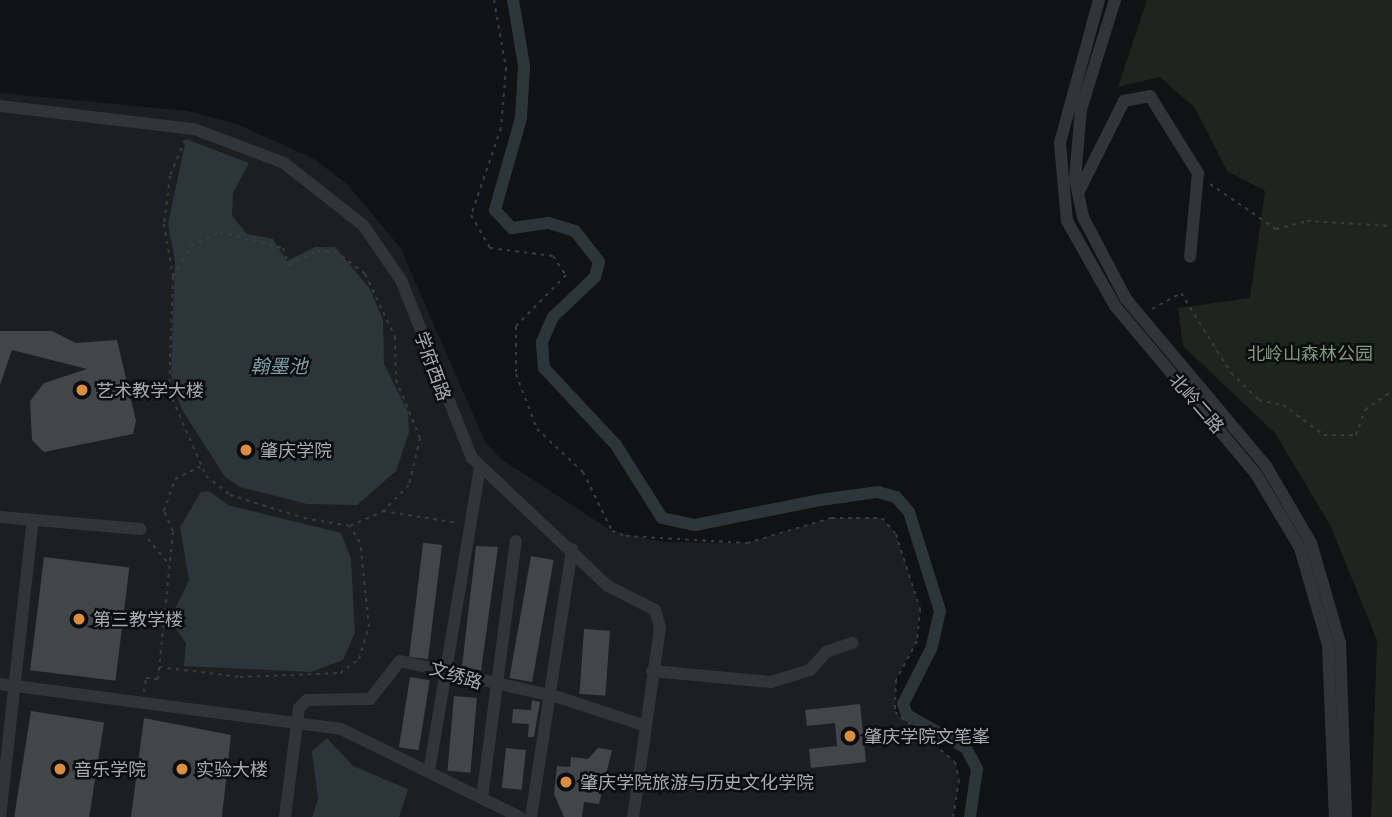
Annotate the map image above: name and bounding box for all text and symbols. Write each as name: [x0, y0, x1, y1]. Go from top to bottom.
street label: 学府西路: [411, 328, 455, 404]
park label: 北岭山森林公园: [1247, 342, 1373, 364]
water label: 翰墨池: [251, 355, 307, 377]
street label: 北岭二路: [1165, 369, 1229, 437]
place label: 艺术教学大楼: [96, 379, 204, 401]
marker: 艺术教学大楼: [74, 382, 90, 398]
place label: 肇庆学院: [260, 439, 332, 461]
marker: 肇庆学院: [238, 442, 254, 458]
place label: 第三教学楼: [93, 608, 183, 630]
marker: 第三教学楼: [71, 611, 87, 627]
street label: 文绣路: [427, 657, 485, 693]
place label: 肇庆学院文笔峯: [864, 725, 990, 747]
marker: 肇庆学院文笔峯: [842, 728, 858, 744]
place label: 音乐学院: [74, 758, 146, 780]
place label: 实验大楼: [196, 758, 268, 780]
marker: 音乐学院: [52, 761, 68, 777]
marker: 实验大楼: [174, 761, 190, 777]
place label: 肇庆学院旅游与历史文化学院: [580, 771, 814, 793]
marker: 肇庆学院旅游与历史文化学院: [558, 774, 574, 790]

